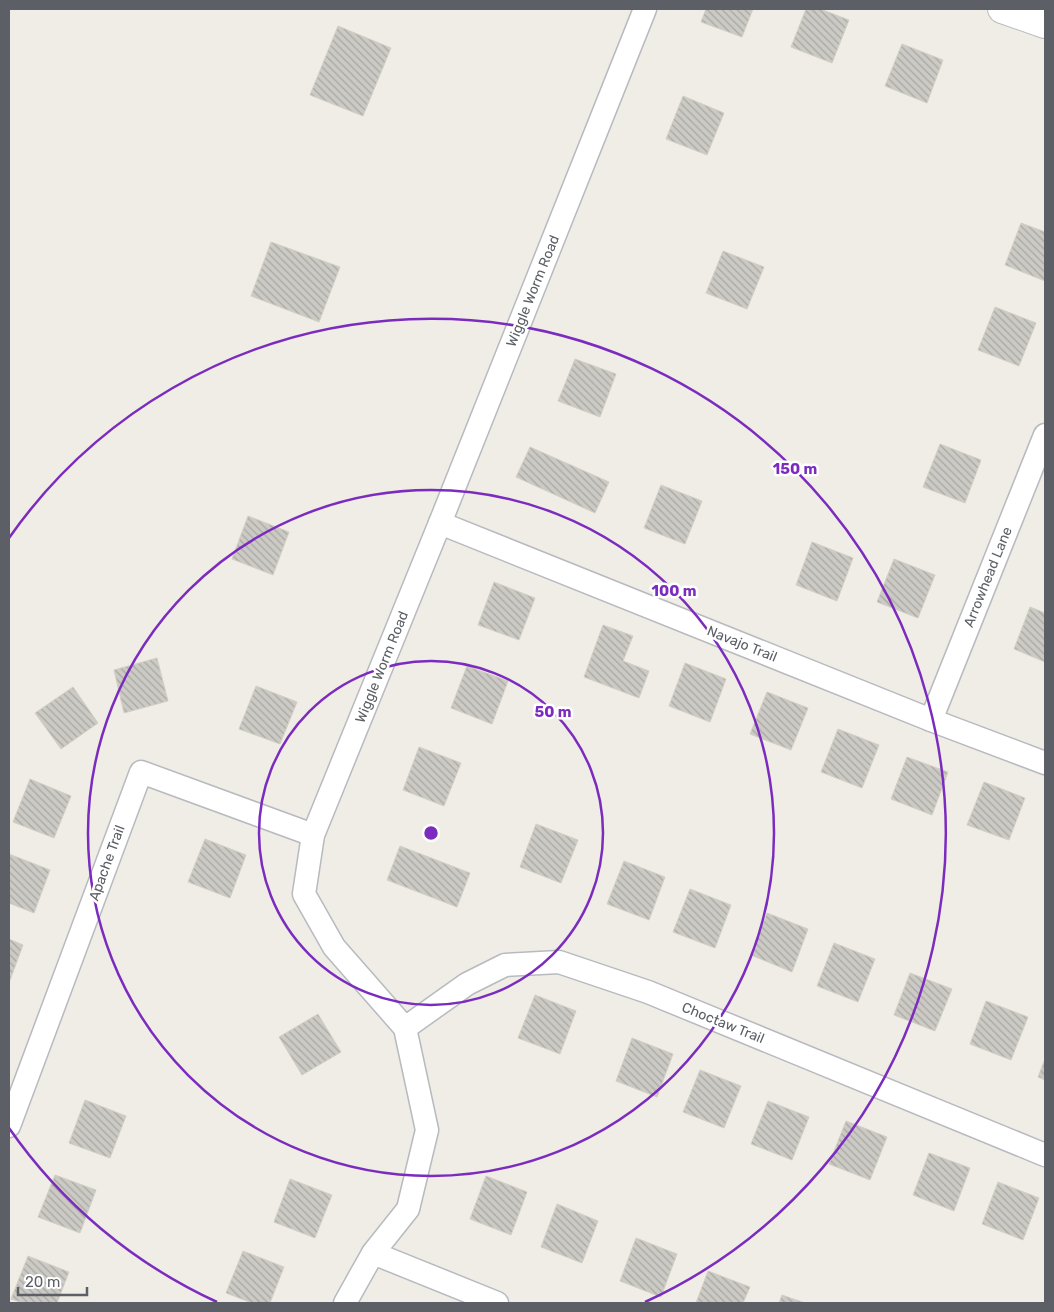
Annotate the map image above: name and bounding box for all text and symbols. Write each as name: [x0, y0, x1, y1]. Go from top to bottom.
street label: Wiggle Worm Road: [503, 233, 563, 349]
text: 150 m: [773, 460, 817, 478]
street label: Arrowhead Lane: [960, 524, 1016, 630]
text: 100 m: [652, 582, 696, 600]
street label: Wiggle Worm Road: [352, 609, 412, 725]
street label: Navajo Trail: [704, 622, 780, 666]
text: 50 m: [535, 703, 571, 721]
street label: Apache Trail: [85, 823, 129, 903]
centre of rings: [422, 824, 440, 842]
street label: Choctaw Trail: [679, 999, 767, 1047]
scale bar: [18, 1264, 86, 1296]
text: 20 m: [25, 1273, 60, 1291]

